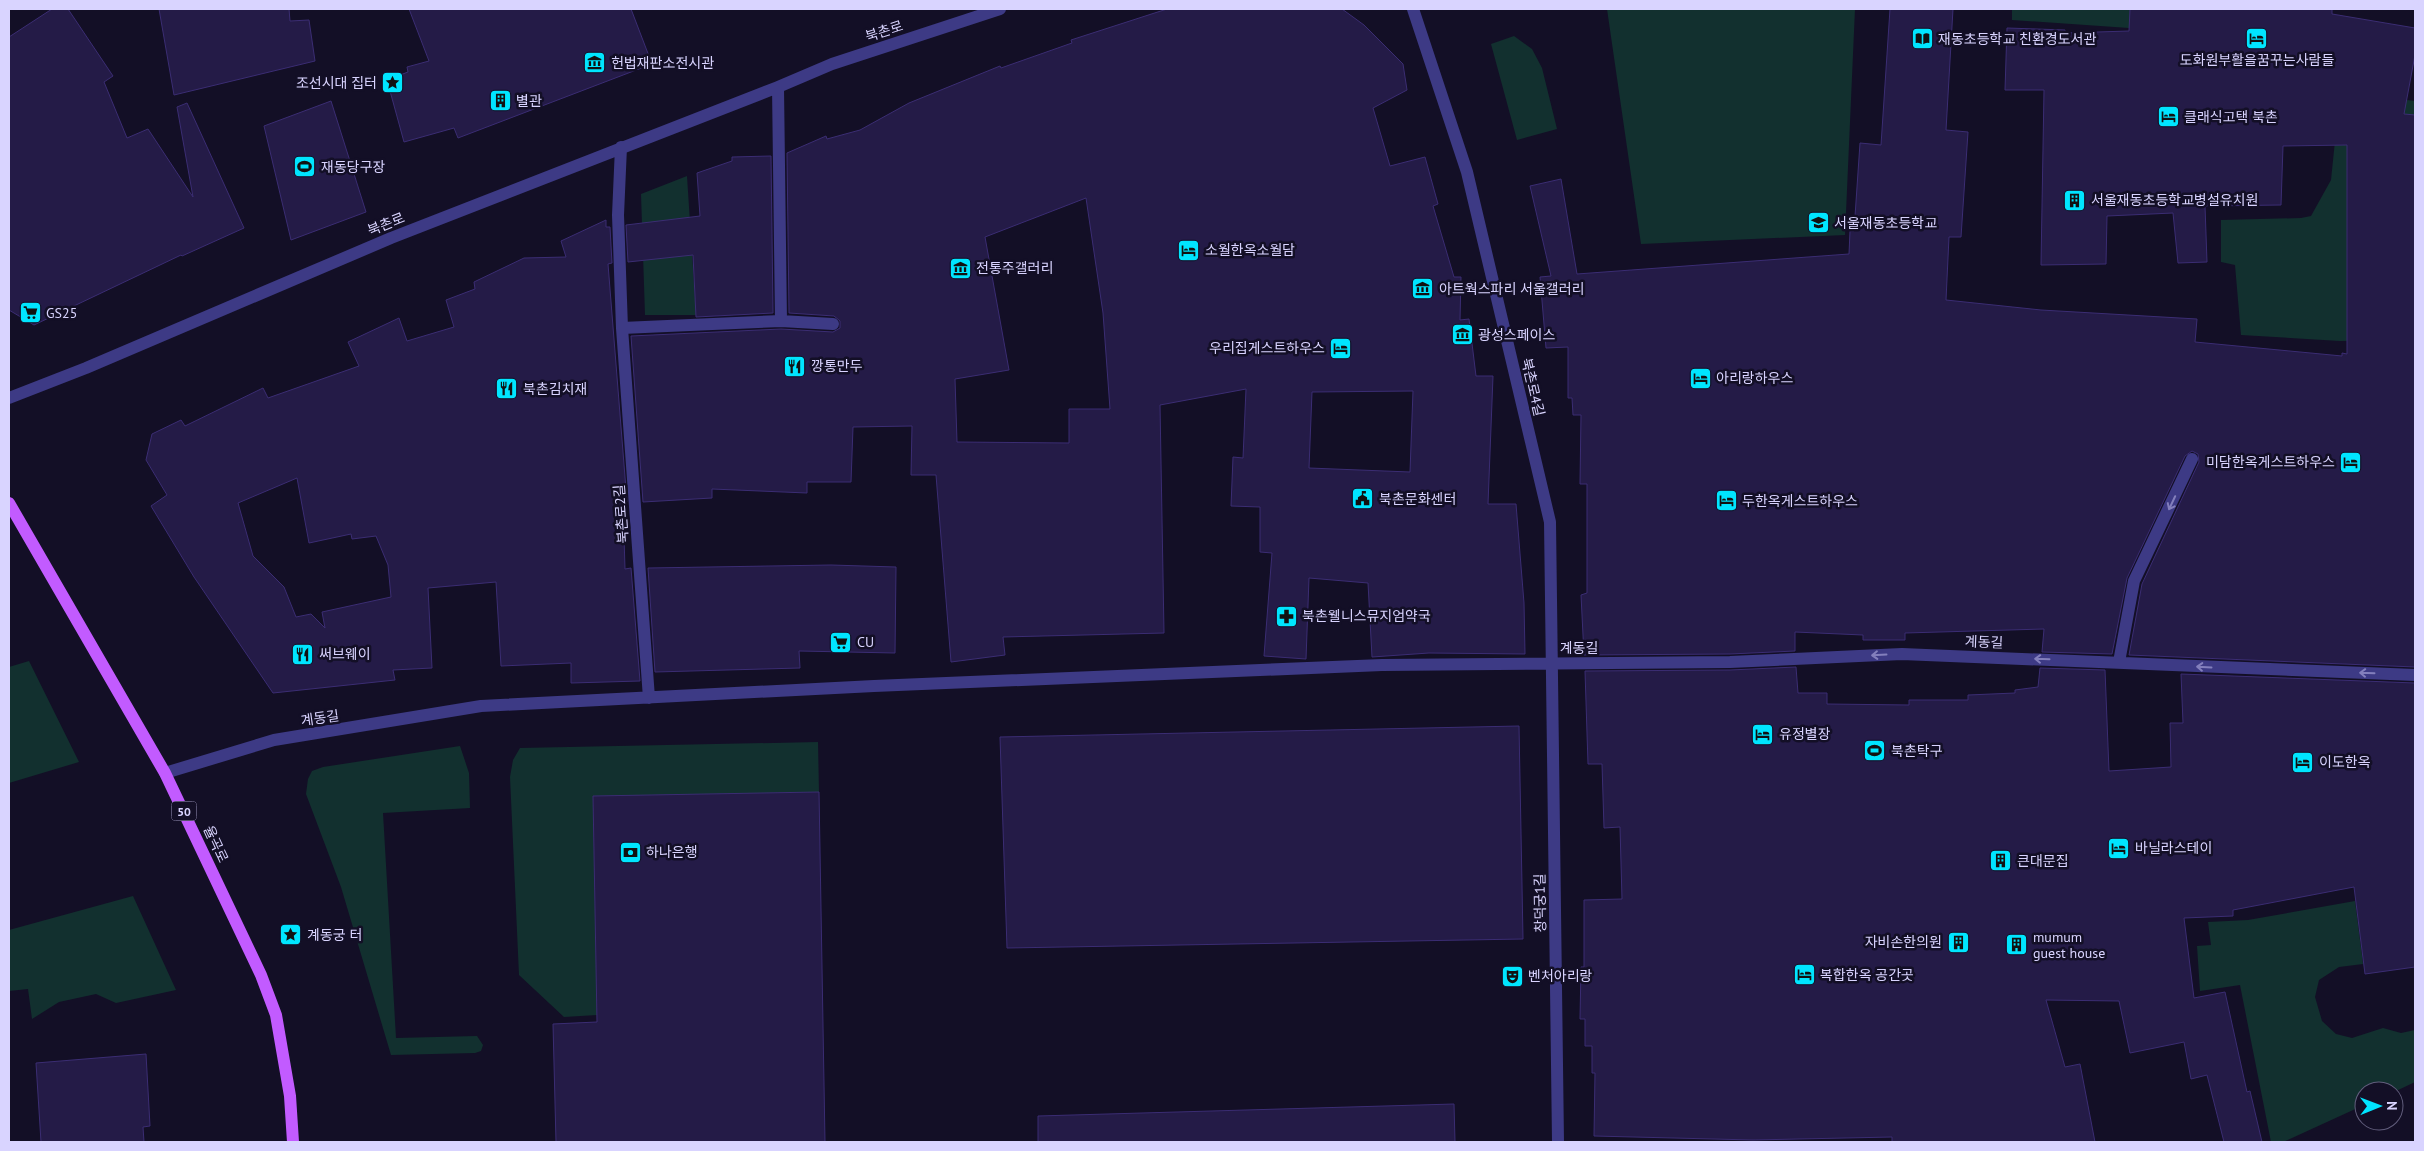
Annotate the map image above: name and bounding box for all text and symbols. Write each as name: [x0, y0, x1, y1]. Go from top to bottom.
street label: 북촌로: [863, 16, 905, 46]
hotel icon: 도화원부활을꿈꾸는사람들: [2245, 26, 2269, 50]
library icon: 재동초등학교 친환경도서관: [1910, 27, 1934, 51]
place label: 재동초등학교 친환경도서관: [1938, 30, 2096, 48]
museum icon: 헌법재판소전시관: [583, 51, 607, 75]
place label: 도화원부활을꿈꾸는사람들: [2180, 51, 2334, 69]
place label: 헌법재판소전시관: [611, 54, 714, 72]
place icon: 조선시대 집터: [381, 71, 405, 95]
place label: 조선시대 집터: [296, 74, 377, 92]
building icon: 별관: [488, 89, 512, 113]
place label: 별관: [516, 92, 542, 110]
hotel icon: 클래식고택 북촌: [2156, 105, 2180, 129]
place label: 클래식고택 북촌: [2184, 108, 2278, 126]
sports icon: 재동당구장: [293, 155, 317, 179]
place label: 재동당구장: [321, 158, 386, 176]
building icon: 서울재동초등학교병설유치원: [2063, 188, 2087, 212]
place label: 서울재동초등학교병설유치원: [2091, 191, 2258, 209]
street label: 북촌로: [365, 208, 407, 240]
school or university icon: 서울재동초등학교: [1806, 211, 1830, 235]
place label: 서울재동초등학교: [1834, 214, 1937, 232]
hotel icon: 소월한옥소월담: [1177, 238, 1201, 262]
place label: 소월한옥소월담: [1205, 241, 1295, 259]
museum icon: 전통주갤러리: [948, 256, 972, 280]
place label: 전통주갤러리: [976, 259, 1053, 277]
museum icon: 아트웍스파리 서울갤러리: [1411, 277, 1435, 301]
place label: 아트웍스파리 서울갤러리: [1439, 280, 1584, 298]
supermarket icon: GS25: [18, 301, 42, 325]
place label: GS25: [46, 304, 77, 322]
museum icon: 광성스페이스: [1450, 323, 1474, 347]
place label: 광성스페이스: [1478, 326, 1555, 344]
hotel icon: 우리집게스트하우스: [1329, 336, 1353, 360]
place label: 우리집게스트하우스: [1209, 339, 1325, 357]
restaurant icon: 깡통만두: [783, 354, 807, 378]
street label: 북촌로4길: [1518, 356, 1548, 418]
place label: 깡통만두: [811, 357, 863, 375]
hotel icon: 아리랑하우스: [1688, 366, 1712, 390]
place label: 아리랑하우스: [1716, 369, 1793, 387]
restaurant icon: 북촌김치재: [495, 377, 519, 401]
place label: 북촌김치재: [523, 380, 587, 398]
hotel icon: 미담한옥게스트하우스: [2339, 450, 2363, 474]
place label: 미담한옥게스트하우스: [2206, 453, 2335, 471]
street label: 북촌로2길: [610, 484, 632, 544]
public building icon: 북촌문화센터: [1351, 487, 1375, 511]
hotel icon: 두한옥게스트하우스: [1714, 489, 1738, 513]
place label: 북촌문화센터: [1379, 490, 1456, 508]
place label: 두한옥게스트하우스: [1742, 492, 1858, 510]
one-way arrow: [2166, 495, 2176, 510]
pharmacy icon: 북촌웰니스뮤지엄약국: [1274, 604, 1298, 628]
place label: 북촌웰니스뮤지엄약국: [1302, 607, 1431, 625]
supermarket icon: CU: [829, 630, 853, 654]
street label: 계동길: [1964, 632, 2004, 652]
place label: CU: [857, 633, 874, 651]
street label: 계동길: [1560, 639, 1598, 657]
restaurant icon: 써브웨이: [291, 642, 315, 666]
place label: 써브웨이: [319, 645, 371, 663]
one-way arrow: [1872, 651, 1888, 660]
one-way arrow: [2034, 654, 2050, 664]
one-way arrow: [2196, 663, 2212, 672]
one-way arrow: [2359, 668, 2375, 677]
street label: 계동길: [300, 706, 340, 730]
hotel icon: 유정별장: [1751, 722, 1775, 746]
place label: 유정별장: [1779, 725, 1831, 743]
sports icon: 북촌탁구: [1863, 739, 1887, 763]
place label: 북촌탁구: [1891, 742, 1943, 760]
hotel icon: 이도한옥: [2291, 750, 2315, 774]
place label: 이도한옥: [2319, 753, 2371, 771]
road number: 50: [172, 801, 196, 820]
street label: 율곡로: [200, 823, 232, 865]
hotel icon: 바닐라스테이: [2107, 836, 2131, 860]
place label: 바닐라스테이: [2135, 839, 2212, 857]
bank icon: 하나은행: [618, 840, 642, 864]
place label: 하나은행: [646, 843, 698, 861]
building icon: 큰대문집: [1989, 849, 2013, 873]
place label: 큰대문집: [2017, 852, 2069, 870]
street label: 창덕궁1길: [1530, 873, 1550, 933]
place icon: 계동궁 터: [279, 923, 303, 947]
place label: 계동궁 터: [307, 926, 362, 944]
place label: mumum guest house: [2033, 928, 2105, 962]
building icon: 자비손한의원: [1946, 930, 1970, 954]
place label: 자비손한의원: [1865, 933, 1942, 951]
building icon: mumum guest house: [2005, 933, 2029, 957]
hotel icon: 복합한옥 공간곳: [1792, 963, 1816, 987]
theatre icon: 벤처아리랑: [1500, 964, 1524, 988]
place label: 복합한옥 공간곳: [1820, 966, 1914, 984]
place label: 벤처아리랑: [1528, 967, 1593, 985]
north arrow: [2354, 1081, 2404, 1131]
text: N: [2383, 1101, 2401, 1111]

